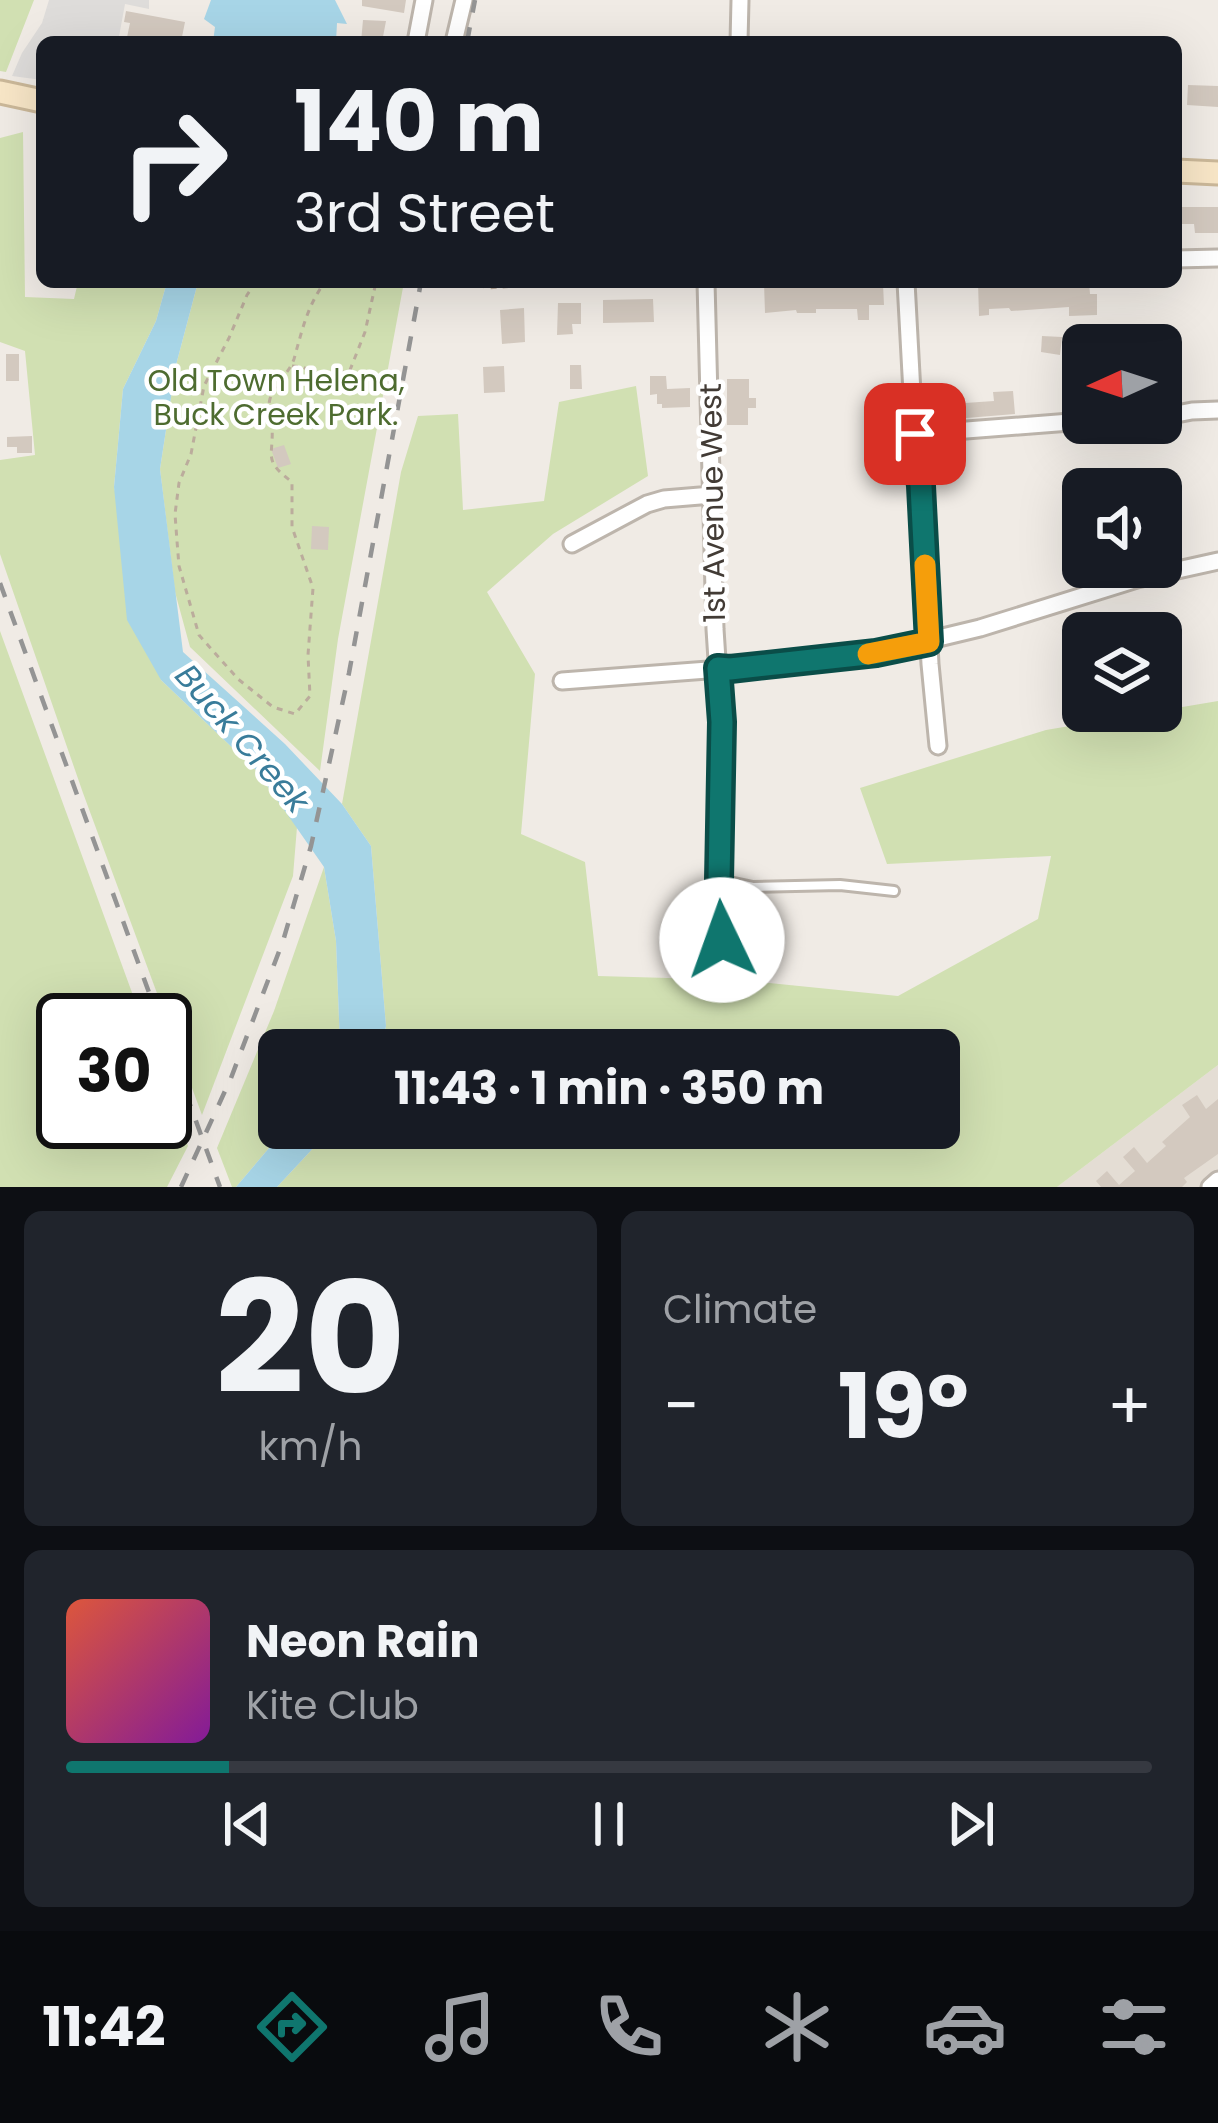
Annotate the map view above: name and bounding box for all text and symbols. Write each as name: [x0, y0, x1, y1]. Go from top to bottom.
text: 140 m: [294, 63, 544, 180]
icon: right: [96, 84, 252, 240]
text: 3rd Street: [294, 175, 555, 251]
north arrow: [1062, 324, 1182, 444]
map controls: [1062, 324, 1182, 732]
park label: Old Town Helena, Buck Creek Park.: [147, 359, 405, 436]
street label: 1st Avenue West: [689, 383, 736, 623]
pin: [864, 383, 966, 485]
icon: arrive: [882, 401, 948, 467]
button: sound: [1062, 468, 1182, 588]
button: layers: [1062, 612, 1182, 732]
water label: Buck Creek: [165, 654, 322, 825]
position arrow: [659, 877, 785, 1003]
speed limit sign: 30: [36, 993, 192, 1149]
text: 11:43 · 1 min · 350 m: [394, 1057, 824, 1120]
text: 20: [215, 1229, 406, 1448]
text: Climate: [663, 1282, 817, 1337]
text: 19°: [838, 1343, 969, 1470]
text: −: [663, 1360, 699, 1452]
text: +: [1107, 1360, 1152, 1452]
text: km/h: [259, 1419, 362, 1474]
text: Neon Rain: [246, 1610, 480, 1673]
text: Kite Club: [246, 1678, 419, 1733]
icon: previous: [214, 1791, 280, 1857]
icon: pause: [576, 1791, 642, 1857]
icon: next: [938, 1791, 1004, 1857]
icon: directions: [250, 1985, 334, 2069]
icon: music: [418, 1985, 502, 2069]
icon: phone: [587, 1985, 671, 2069]
icon: climate: [755, 1985, 839, 2069]
icon: car: [923, 1985, 1007, 2069]
icon: filters: [1092, 1985, 1176, 2069]
text: 11:42: [42, 1989, 166, 2065]

